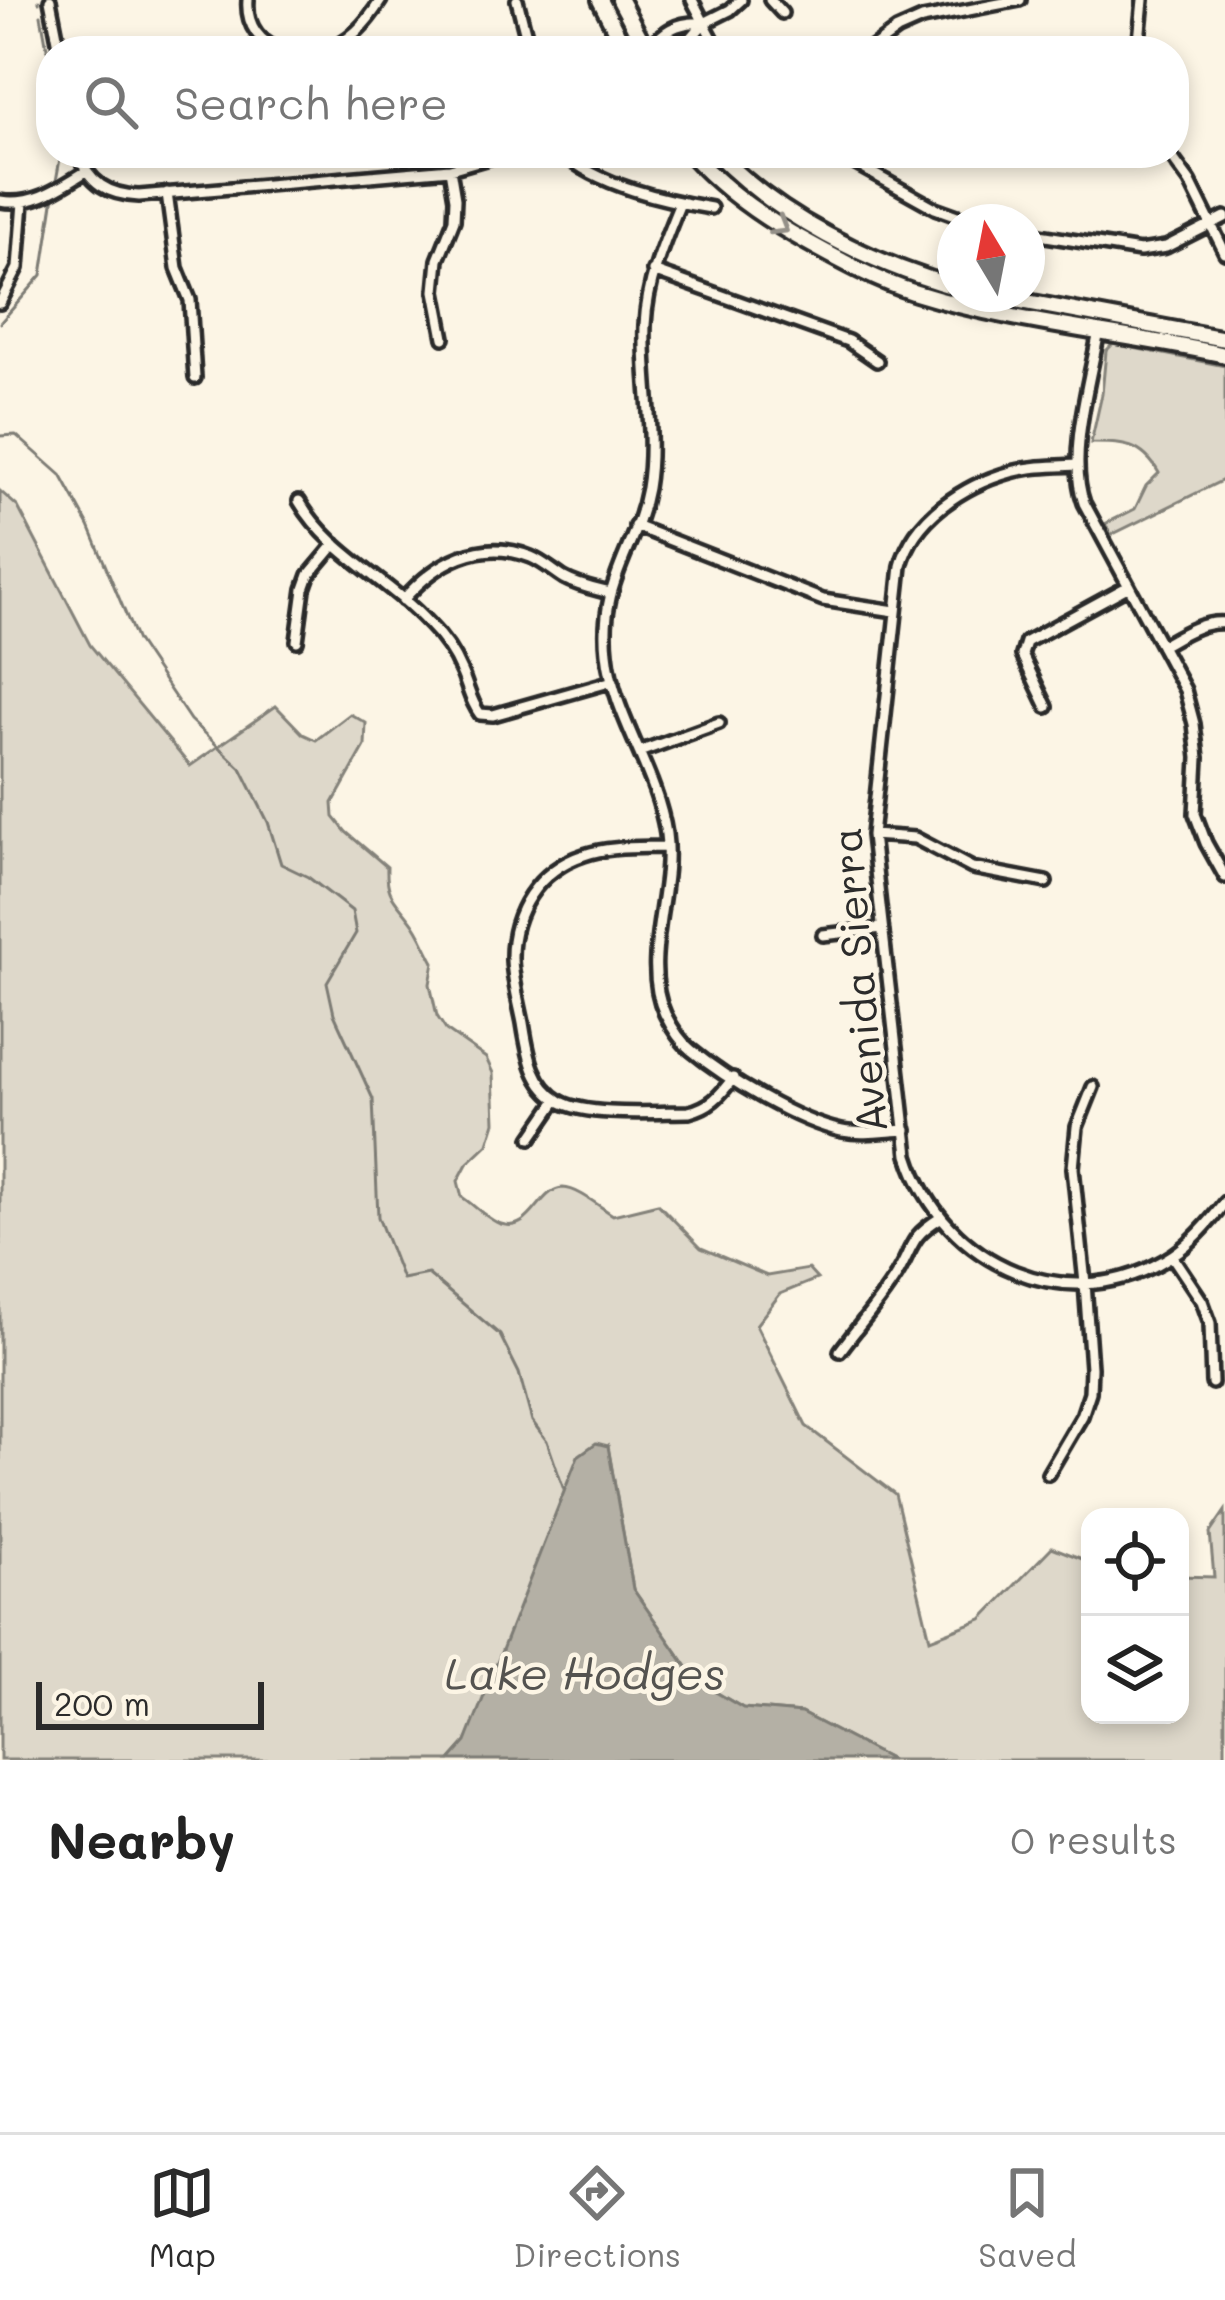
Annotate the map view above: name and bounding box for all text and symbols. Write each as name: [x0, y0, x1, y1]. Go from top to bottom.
search box: [36, 36, 1189, 168]
icon: search: [78, 69, 144, 135]
text: Search here: [174, 73, 448, 131]
north arrow: [937, 204, 1045, 312]
one-way arrow: [767, 213, 789, 235]
street label: Avenida Sierra: [817, 825, 898, 1135]
map controls: [1081, 1508, 1189, 1724]
button: locate: [1081, 1508, 1189, 1616]
button: layers: [1081, 1616, 1189, 1724]
water label: Lake Hodges: [445, 1643, 725, 1701]
scale bar: [36, 1676, 264, 1729]
text: 200 m: [54, 1681, 150, 1724]
text: Nearby: [48, 1805, 235, 1872]
text: 0 results: [1011, 1813, 1177, 1864]
tab: Map: [149, 2160, 216, 2275]
tab: Directions: [513, 2160, 681, 2275]
tab: Saved: [978, 2160, 1076, 2275]

